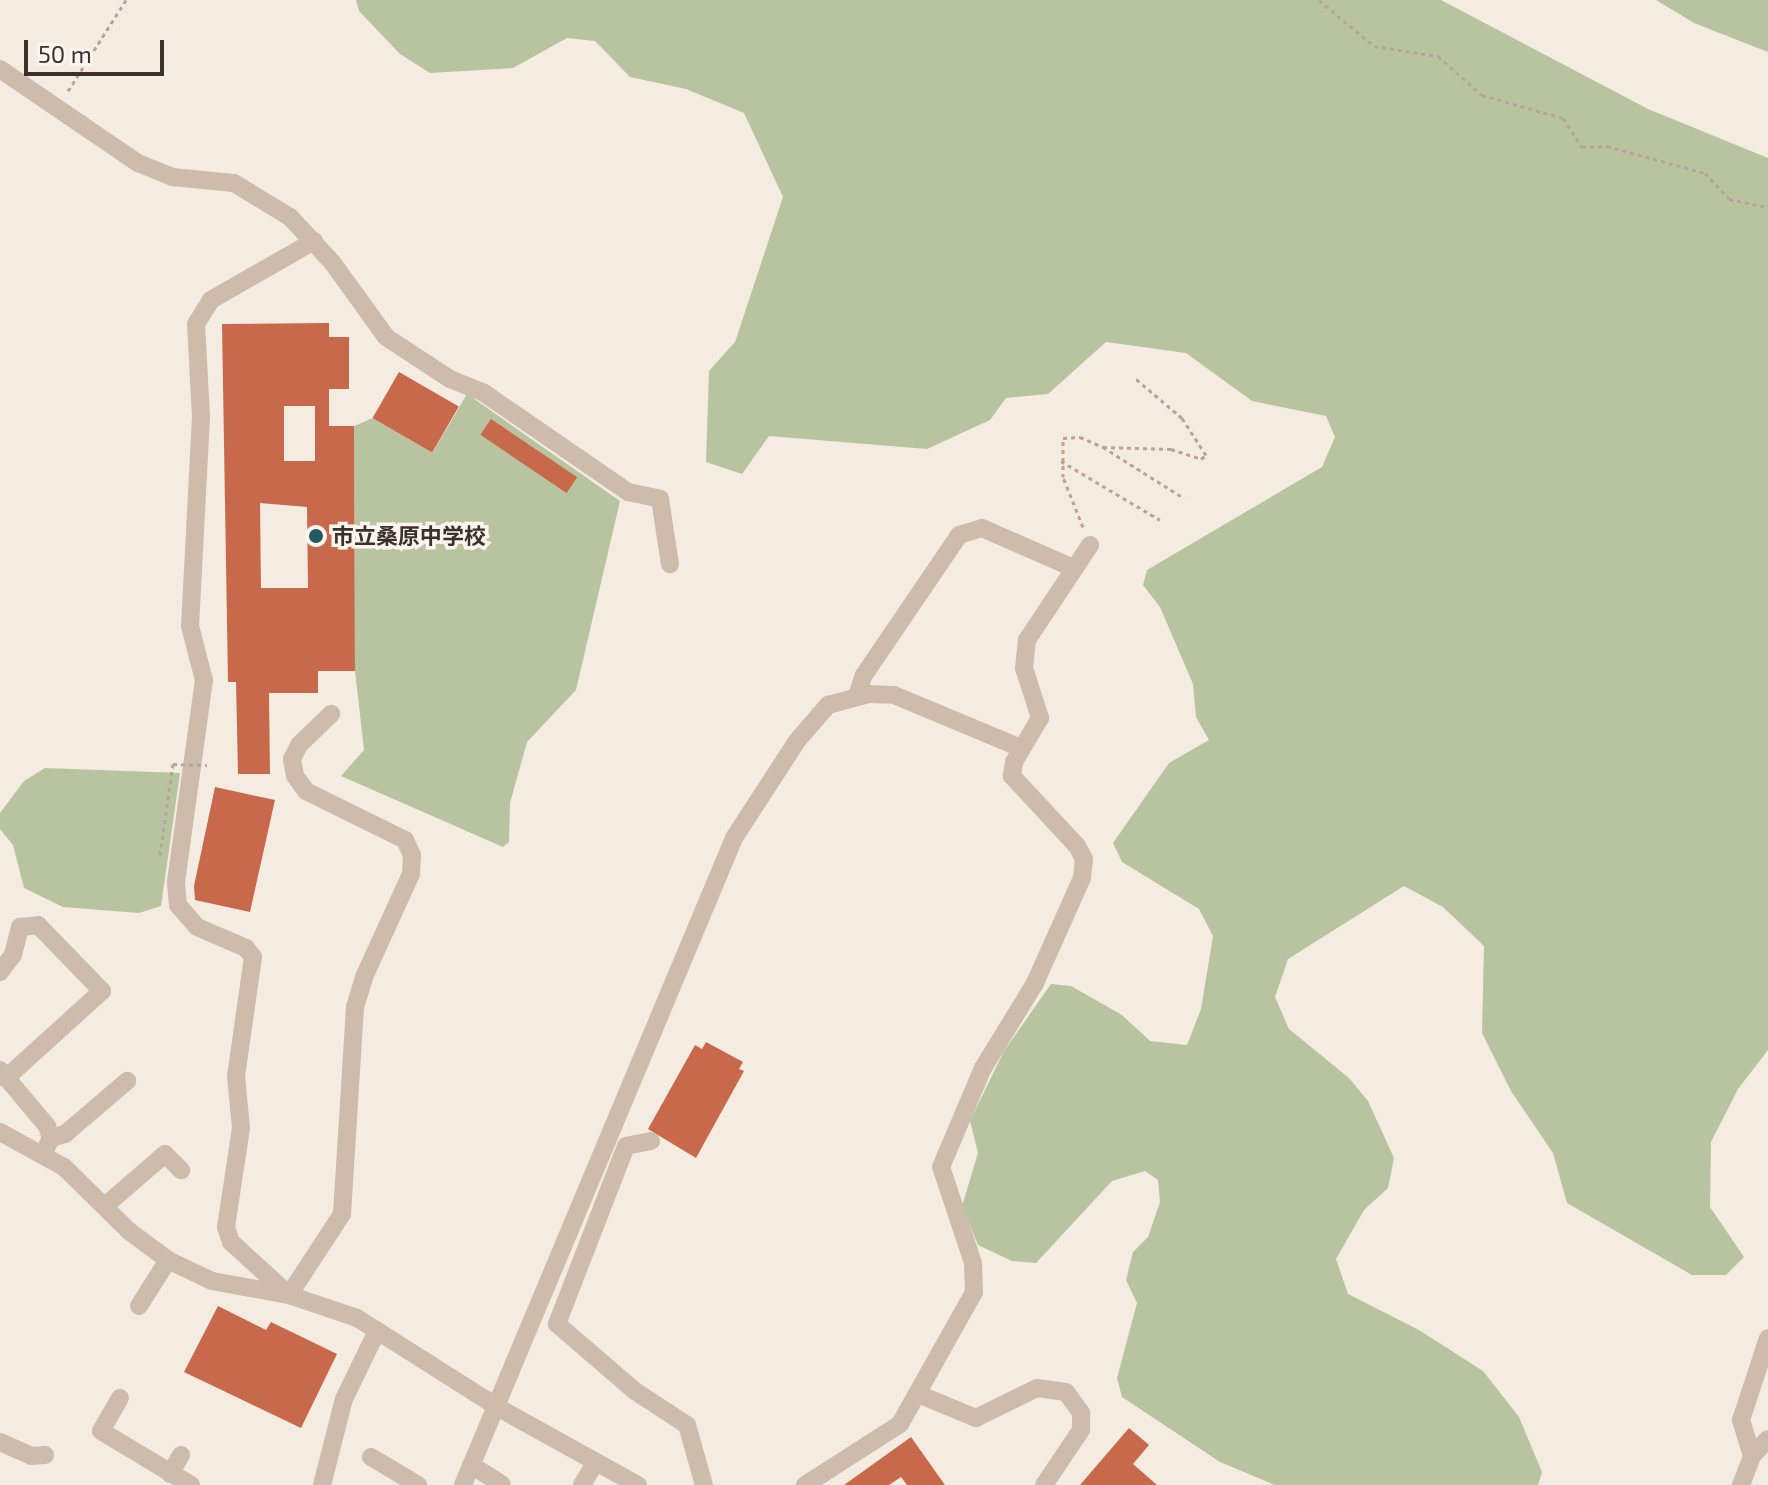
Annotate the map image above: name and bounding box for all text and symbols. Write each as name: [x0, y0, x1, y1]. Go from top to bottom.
scale bar: [28, 24, 168, 74]
text: 50 m: [38, 39, 92, 68]
place label: 市立桑原中学校: [332, 523, 486, 549]
marker: 市立桑原中学校: [307, 527, 325, 545]

